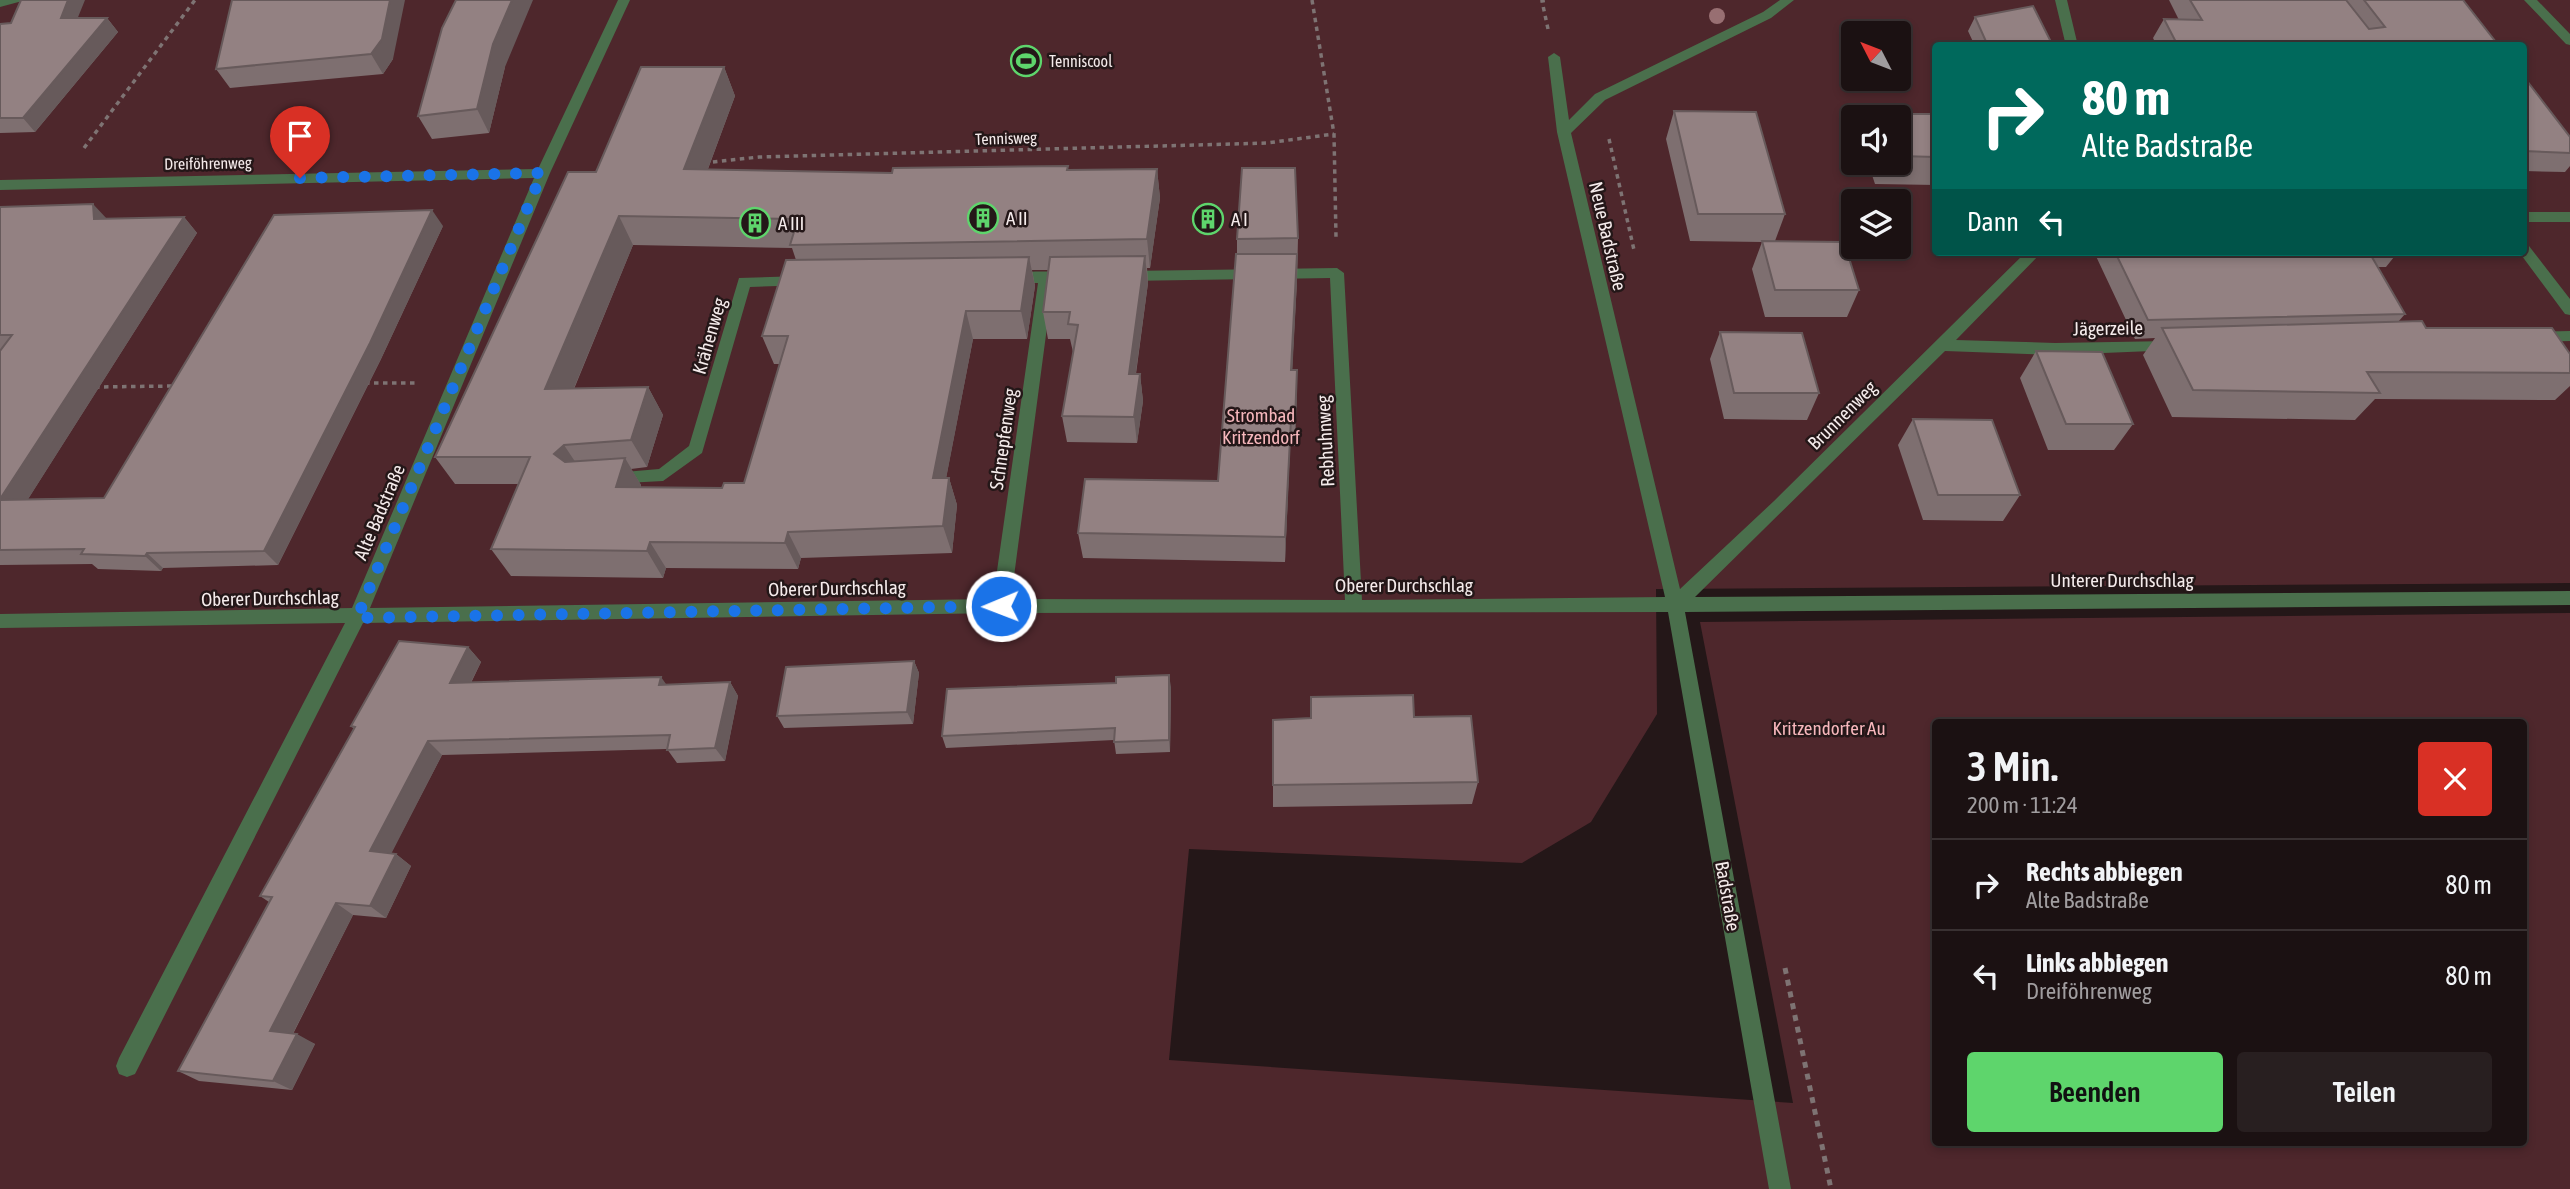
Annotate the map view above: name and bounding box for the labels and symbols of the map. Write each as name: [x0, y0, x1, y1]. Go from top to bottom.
north arrow: [1841, 21, 1911, 91]
sports icon: Tenniscool: [1009, 44, 1043, 78]
place label: Tenniscool: [1049, 52, 1113, 70]
pin: [270, 106, 330, 178]
street label: Tennisweg: [975, 128, 1037, 149]
street label: Dreiföhrenweg: [164, 153, 252, 174]
street label: Neue Badstraße: [1585, 180, 1631, 292]
building icon: A II: [966, 201, 1000, 235]
building icon: A I: [1191, 202, 1225, 236]
building icon: A III: [738, 206, 772, 240]
place label: A II: [1006, 207, 1028, 229]
place label: A I: [1231, 208, 1248, 230]
place label: A III: [778, 212, 804, 234]
street label: Krähenweg: [688, 295, 731, 377]
street label: Jägerzeile: [2073, 316, 2143, 340]
street label: Brunnenweg: [1803, 376, 1881, 454]
street label: Schnepfenweg: [985, 386, 1021, 491]
street label: Rebhuhnweg: [1312, 394, 1338, 487]
park label: Strombad Kritzendorf: [1222, 404, 1300, 448]
street label: Alte Badstraße: [349, 461, 409, 563]
position arrow: [964, 569, 1038, 643]
street label: Unterer Durchschlag: [2050, 569, 2195, 591]
street label: Oberer Durchschlag: [1335, 574, 1474, 596]
street label: Oberer Durchschlag: [768, 576, 907, 600]
street label: Oberer Durchschlag: [201, 586, 340, 610]
park label: Kritzendorfer Au: [1772, 717, 1886, 739]
street label: Badstraße: [1711, 859, 1745, 933]

